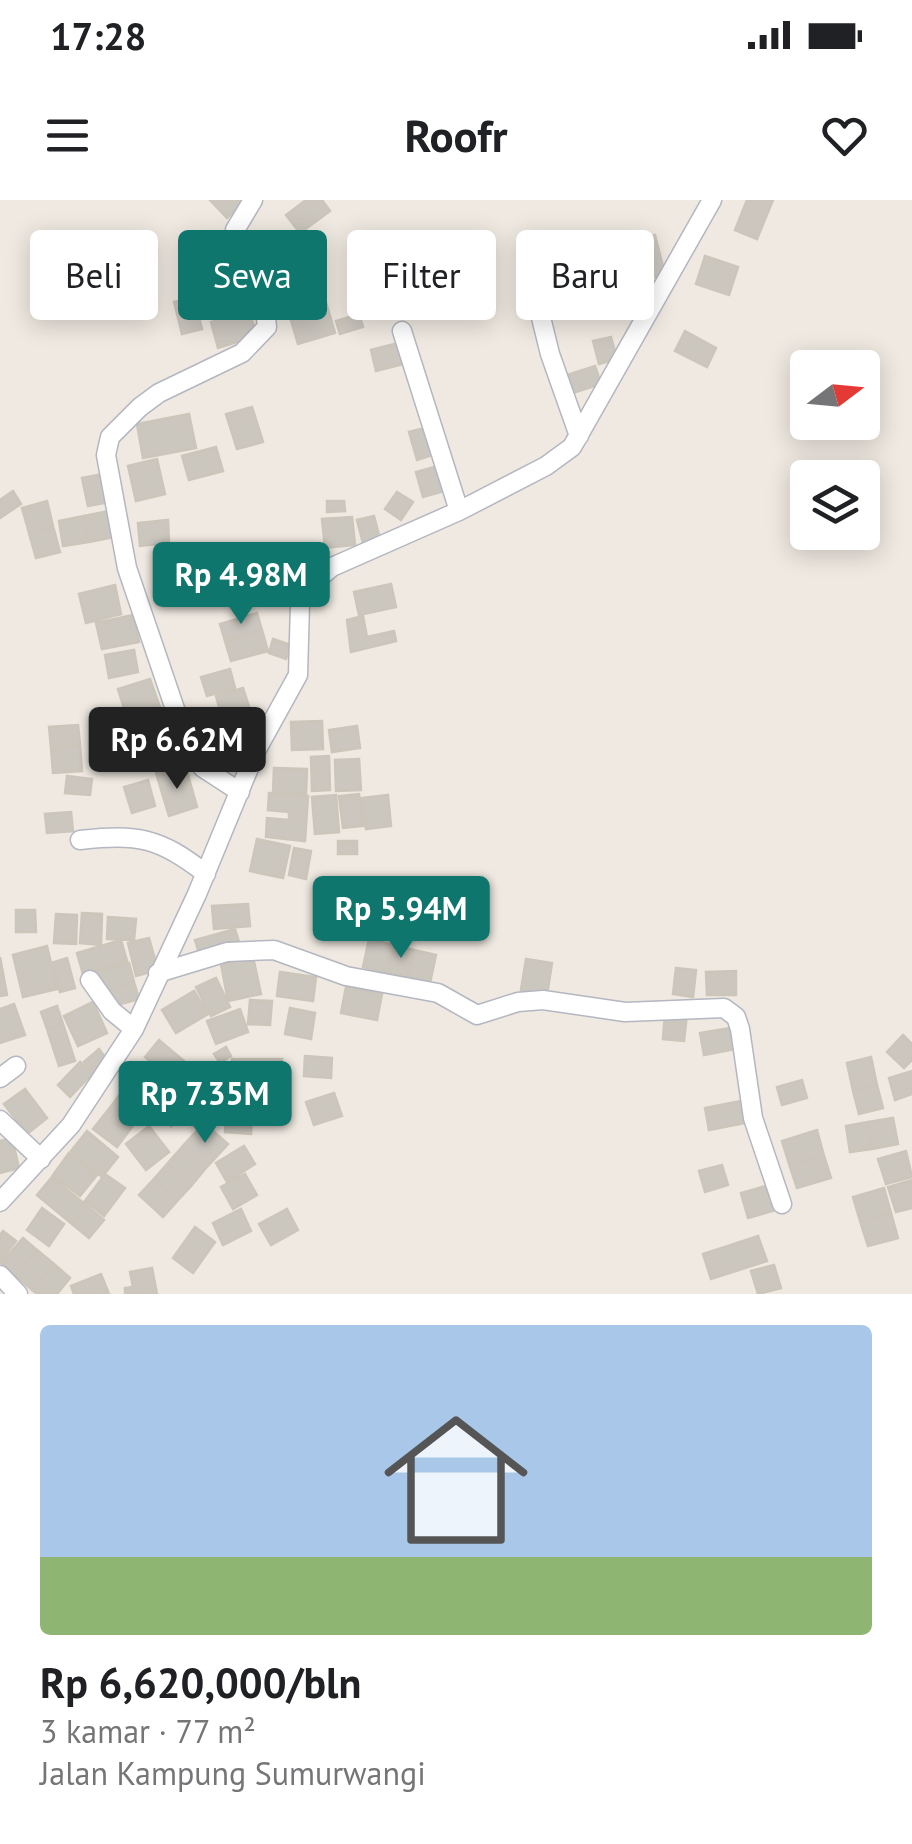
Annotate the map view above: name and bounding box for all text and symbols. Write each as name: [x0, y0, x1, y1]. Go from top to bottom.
text: 17:28: [50, 11, 146, 60]
text: Roofr: [405, 106, 507, 164]
icon: menu: [40, 108, 95, 163]
icon: heart: [817, 108, 872, 163]
chip: Beli: [30, 230, 158, 320]
chip: Sewa: [178, 230, 327, 320]
chip: Filter: [347, 230, 496, 320]
chip: Baru: [516, 230, 654, 320]
north arrow: [790, 350, 880, 440]
map controls: [790, 350, 880, 550]
button: layers: [790, 460, 880, 550]
pin: Rp 4.98M: [138, 542, 344, 627]
text: Rp 4.98M: [175, 553, 307, 595]
pin: Rp 6.62M: [74, 707, 280, 792]
text: Rp 6.62M: [111, 718, 243, 760]
pin: Rp 5.94M: [298, 876, 504, 961]
text: Rp 5.94M: [335, 887, 467, 929]
pin: Rp 7.35M: [102, 1061, 308, 1146]
text: Rp 7.35M: [141, 1072, 269, 1114]
icon: home: [366, 1390, 546, 1570]
text: Rp 6,620,000/bln: [40, 1655, 361, 1710]
text: 3 kamar · 77 m²: [40, 1710, 256, 1752]
text: Jalan Kampung Sumurwangi: [40, 1752, 426, 1794]

